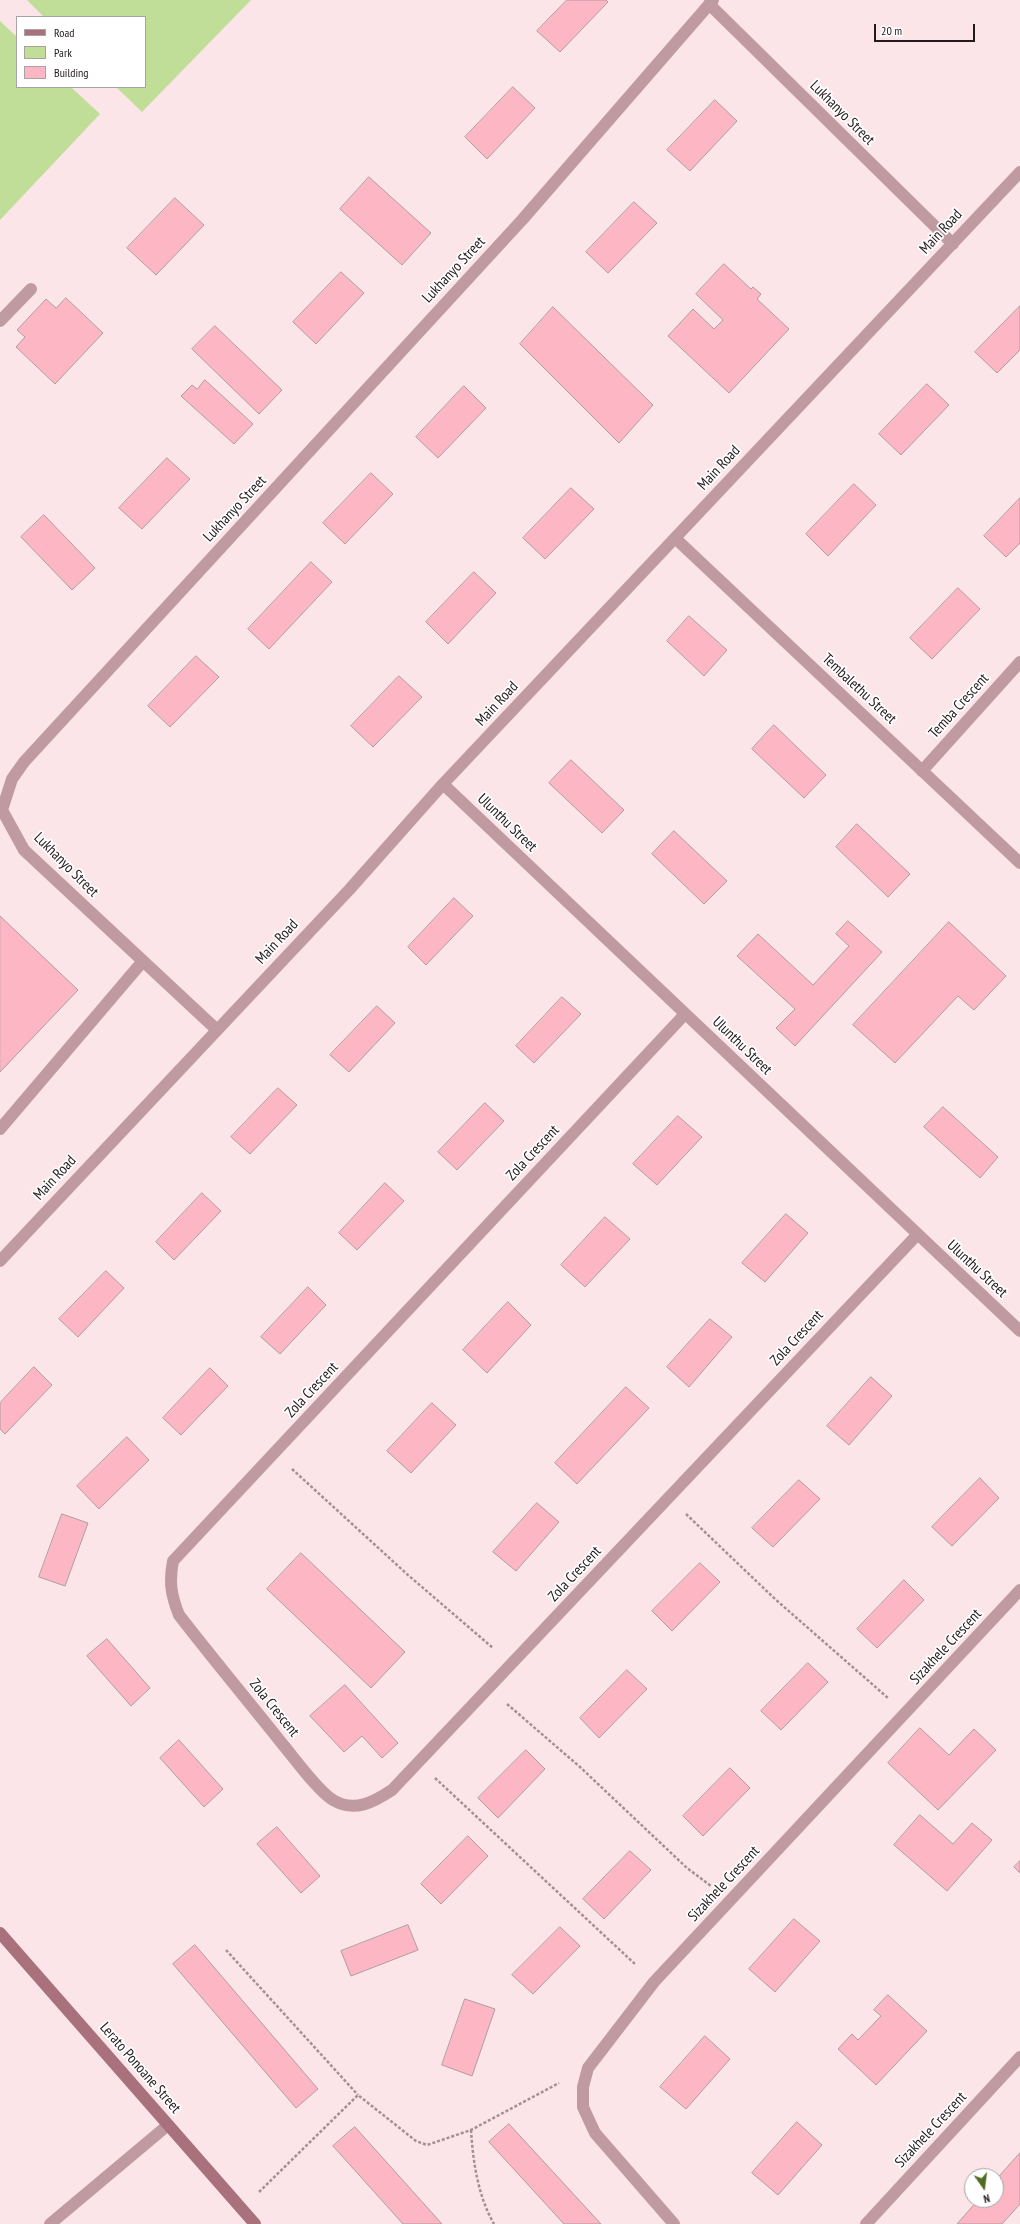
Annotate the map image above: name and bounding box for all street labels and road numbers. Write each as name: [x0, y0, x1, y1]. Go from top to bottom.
street label: Lukhanyo Street: [806, 77, 878, 149]
street label: Main Road: [916, 206, 966, 258]
street label: Lukhanyo Street: [419, 233, 489, 307]
street label: Main Road: [694, 442, 744, 494]
street label: Lukhanyo Street: [200, 472, 270, 546]
street label: Tembalethu Street: [818, 650, 900, 728]
street label: Temba Crescent: [925, 670, 993, 742]
street label: Main Road: [472, 678, 522, 730]
street label: Ulunthu Street: [473, 790, 541, 856]
street label: Lukhanyo Street: [30, 829, 102, 901]
street label: Main Road: [252, 916, 302, 968]
street label: Ulunthu Street: [708, 1013, 776, 1079]
street label: Zola Crescent: [503, 1122, 563, 1184]
street label: Main Road: [30, 1152, 80, 1204]
street label: Ulunthu Street: [943, 1237, 1011, 1301]
street label: Zola Crescent: [767, 1307, 827, 1369]
street label: Zola Crescent: [282, 1359, 342, 1421]
street label: Zola Crescent: [545, 1543, 605, 1605]
street label: Sizakhele Crescent: [906, 1606, 986, 1688]
street label: Zola Crescent: [245, 1675, 303, 1741]
street label: Sizakhele Crescent: [684, 1843, 764, 1925]
street label: Lerato Ponoane Street: [96, 2019, 184, 2117]
street label: Sizakhele Crescent: [891, 2089, 971, 2171]

